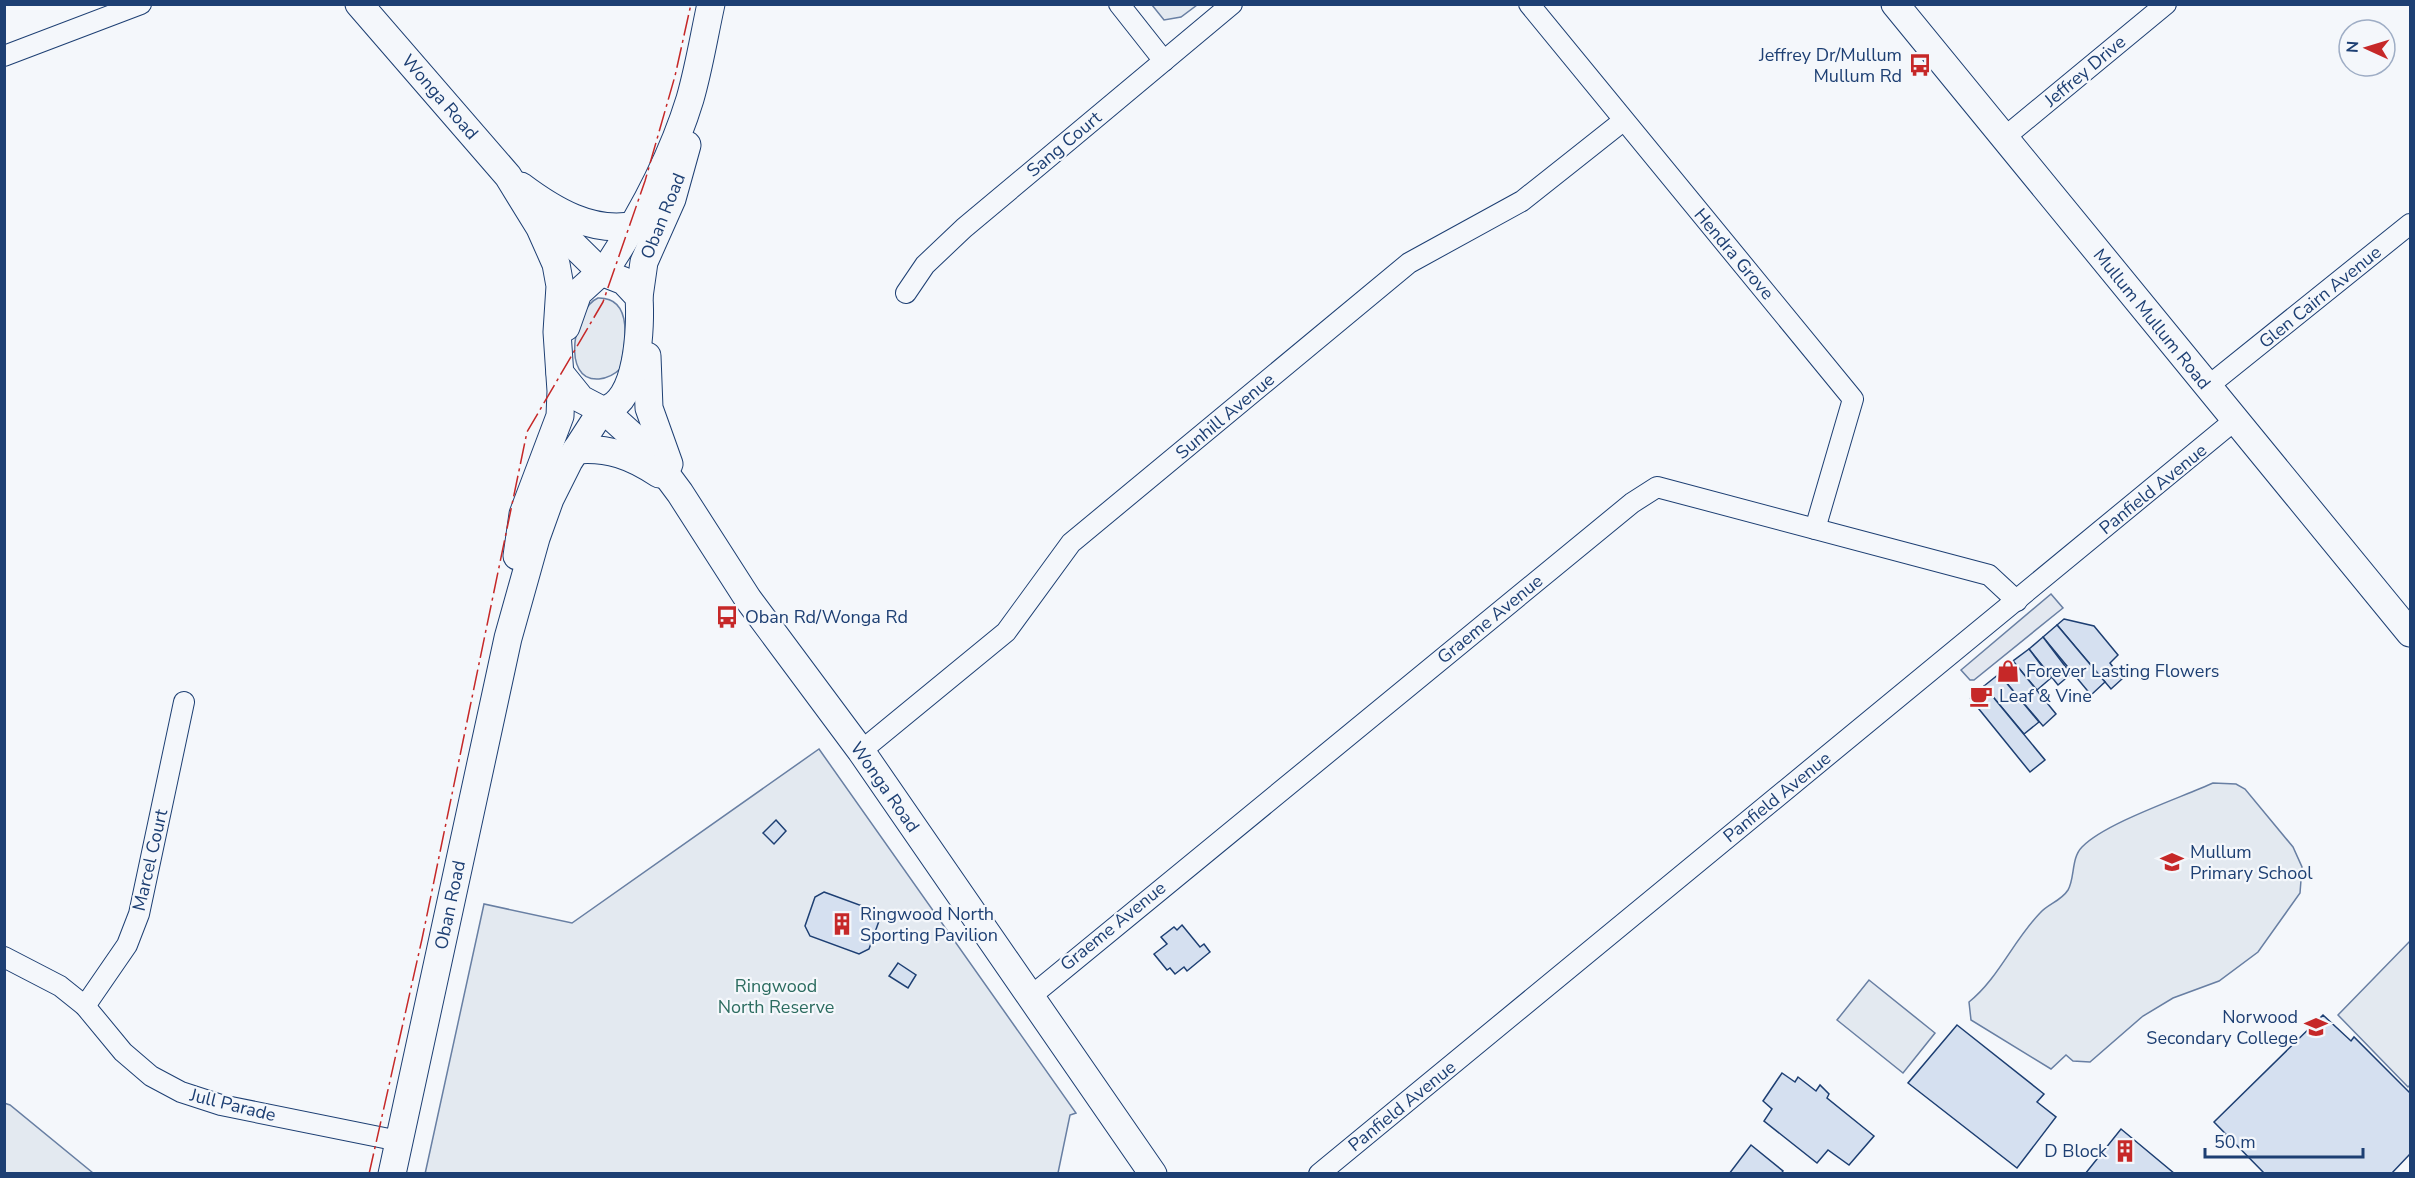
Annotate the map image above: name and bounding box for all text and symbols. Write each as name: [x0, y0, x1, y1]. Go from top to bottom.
north arrow: [2337, 18, 2397, 78]
street label: Jeffrey Drive: [2038, 30, 2131, 113]
text: N: [2342, 40, 2364, 54]
place label: Jeffrey Dr/Mullum Mullum Rd: [1758, 43, 1902, 88]
street label: Wonga Road: [396, 49, 484, 145]
bus stop icon: Jeffrey Dr/Mullum Mullum Rd: [1907, 52, 1933, 78]
street label: Sang Court: [1021, 105, 1107, 182]
street label: Oban Road: [635, 170, 691, 262]
street label: Hendra Grove: [1689, 203, 1779, 305]
street label: Glen Cairn Avenue: [2254, 240, 2386, 354]
street label: Mullum Mullum Road: [2088, 244, 2216, 394]
street label: Sunhill Avenue: [1170, 367, 1280, 465]
street label: Panfield Avenue: [2094, 438, 2212, 540]
street label: Graeme Avenue: [1432, 569, 1548, 669]
bus stop icon: Oban Rd/Wonga Rd: [714, 604, 740, 630]
place label: Oban Rd/Wonga Rd: [745, 605, 908, 629]
shop icon: Forever Lasting Flowers: [1995, 658, 2021, 684]
place label: Forever Lasting Flowers: [2026, 659, 2219, 683]
cafe icon: Leaf & Vine: [1968, 683, 1994, 709]
place label: Leaf & Vine: [1999, 684, 2092, 708]
street label: Wonga Road: [845, 737, 925, 837]
street label: Panfield Avenue: [1718, 746, 1836, 848]
street label: Marcel Court: [127, 806, 174, 913]
place label: Mullum Primary School: [2190, 840, 2313, 885]
school or university icon: Mullum Primary School: [2159, 849, 2185, 875]
street label: Oban Road: [429, 858, 471, 952]
street label: Graeme Avenue: [1055, 876, 1171, 976]
place label: Ringwood North Sporting Pavilion: [860, 902, 998, 947]
building icon: Ringwood North Sporting Pavilion: [829, 911, 855, 937]
park label: Ringwood North Reserve: [718, 974, 834, 1019]
place label: Norwood Secondary College: [2146, 1005, 2298, 1050]
school or university icon: Norwood Secondary College: [2303, 1014, 2329, 1040]
street label: Panfield Avenue: [1343, 1055, 1461, 1157]
street label: Jull Parade: [187, 1083, 278, 1127]
scale bar: [2205, 1121, 2362, 1159]
text: 50 m: [2214, 1130, 2256, 1154]
building icon: D Block: [2112, 1138, 2138, 1164]
place label: D Block: [2044, 1139, 2108, 1163]

